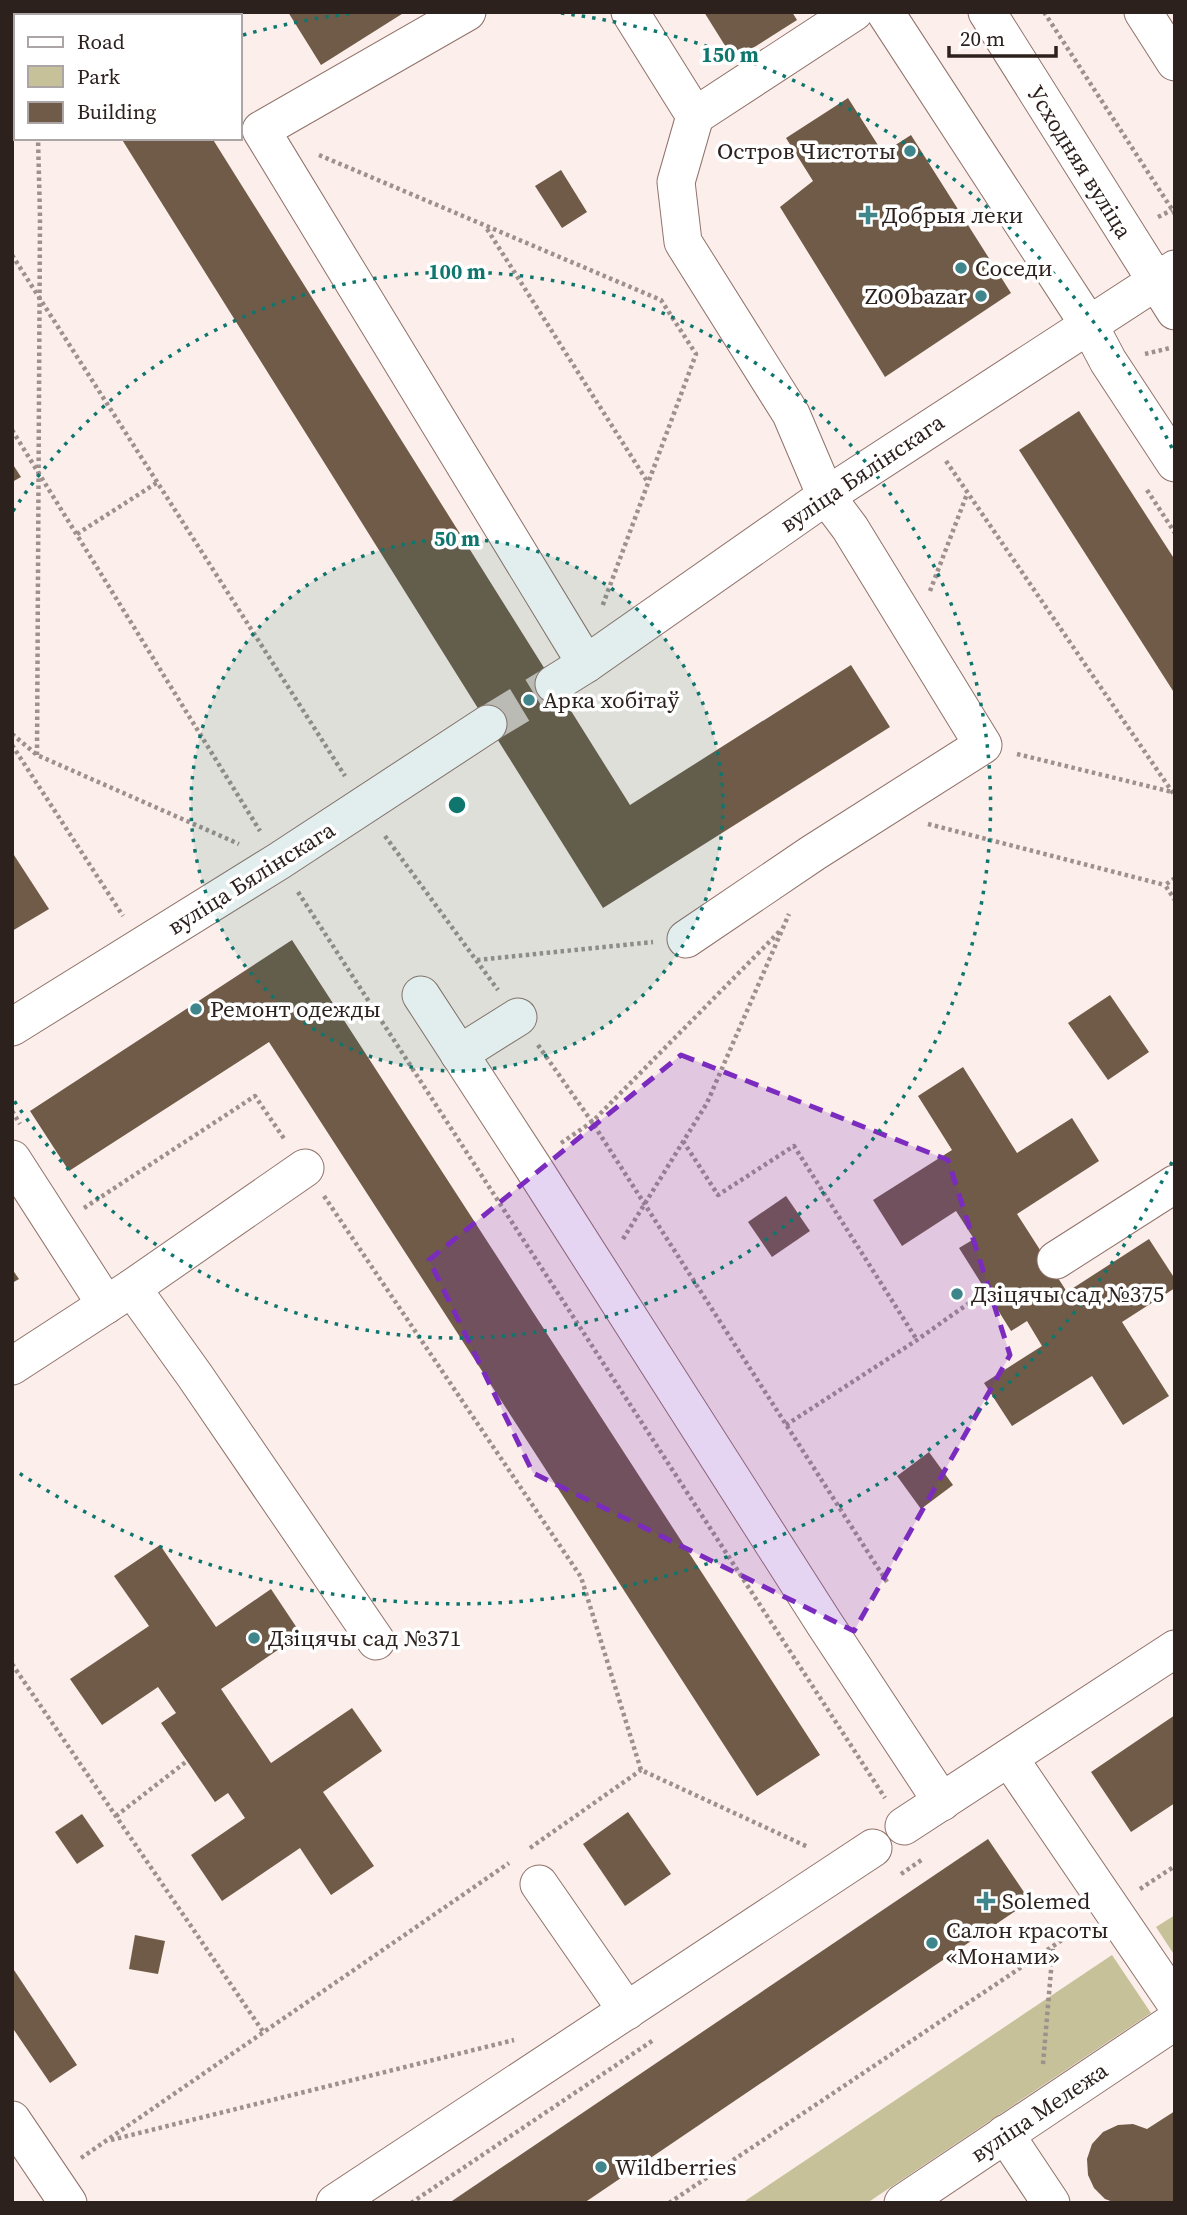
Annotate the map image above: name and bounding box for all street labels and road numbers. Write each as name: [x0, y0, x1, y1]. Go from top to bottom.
street label: Усходняя вуліца: [1020, 79, 1140, 245]
street label: вуліца Бялінскага: [774, 406, 951, 540]
street label: вуліца Бялінскага: [161, 813, 341, 942]
street label: вуліца Мележа: [964, 2054, 1114, 2170]

